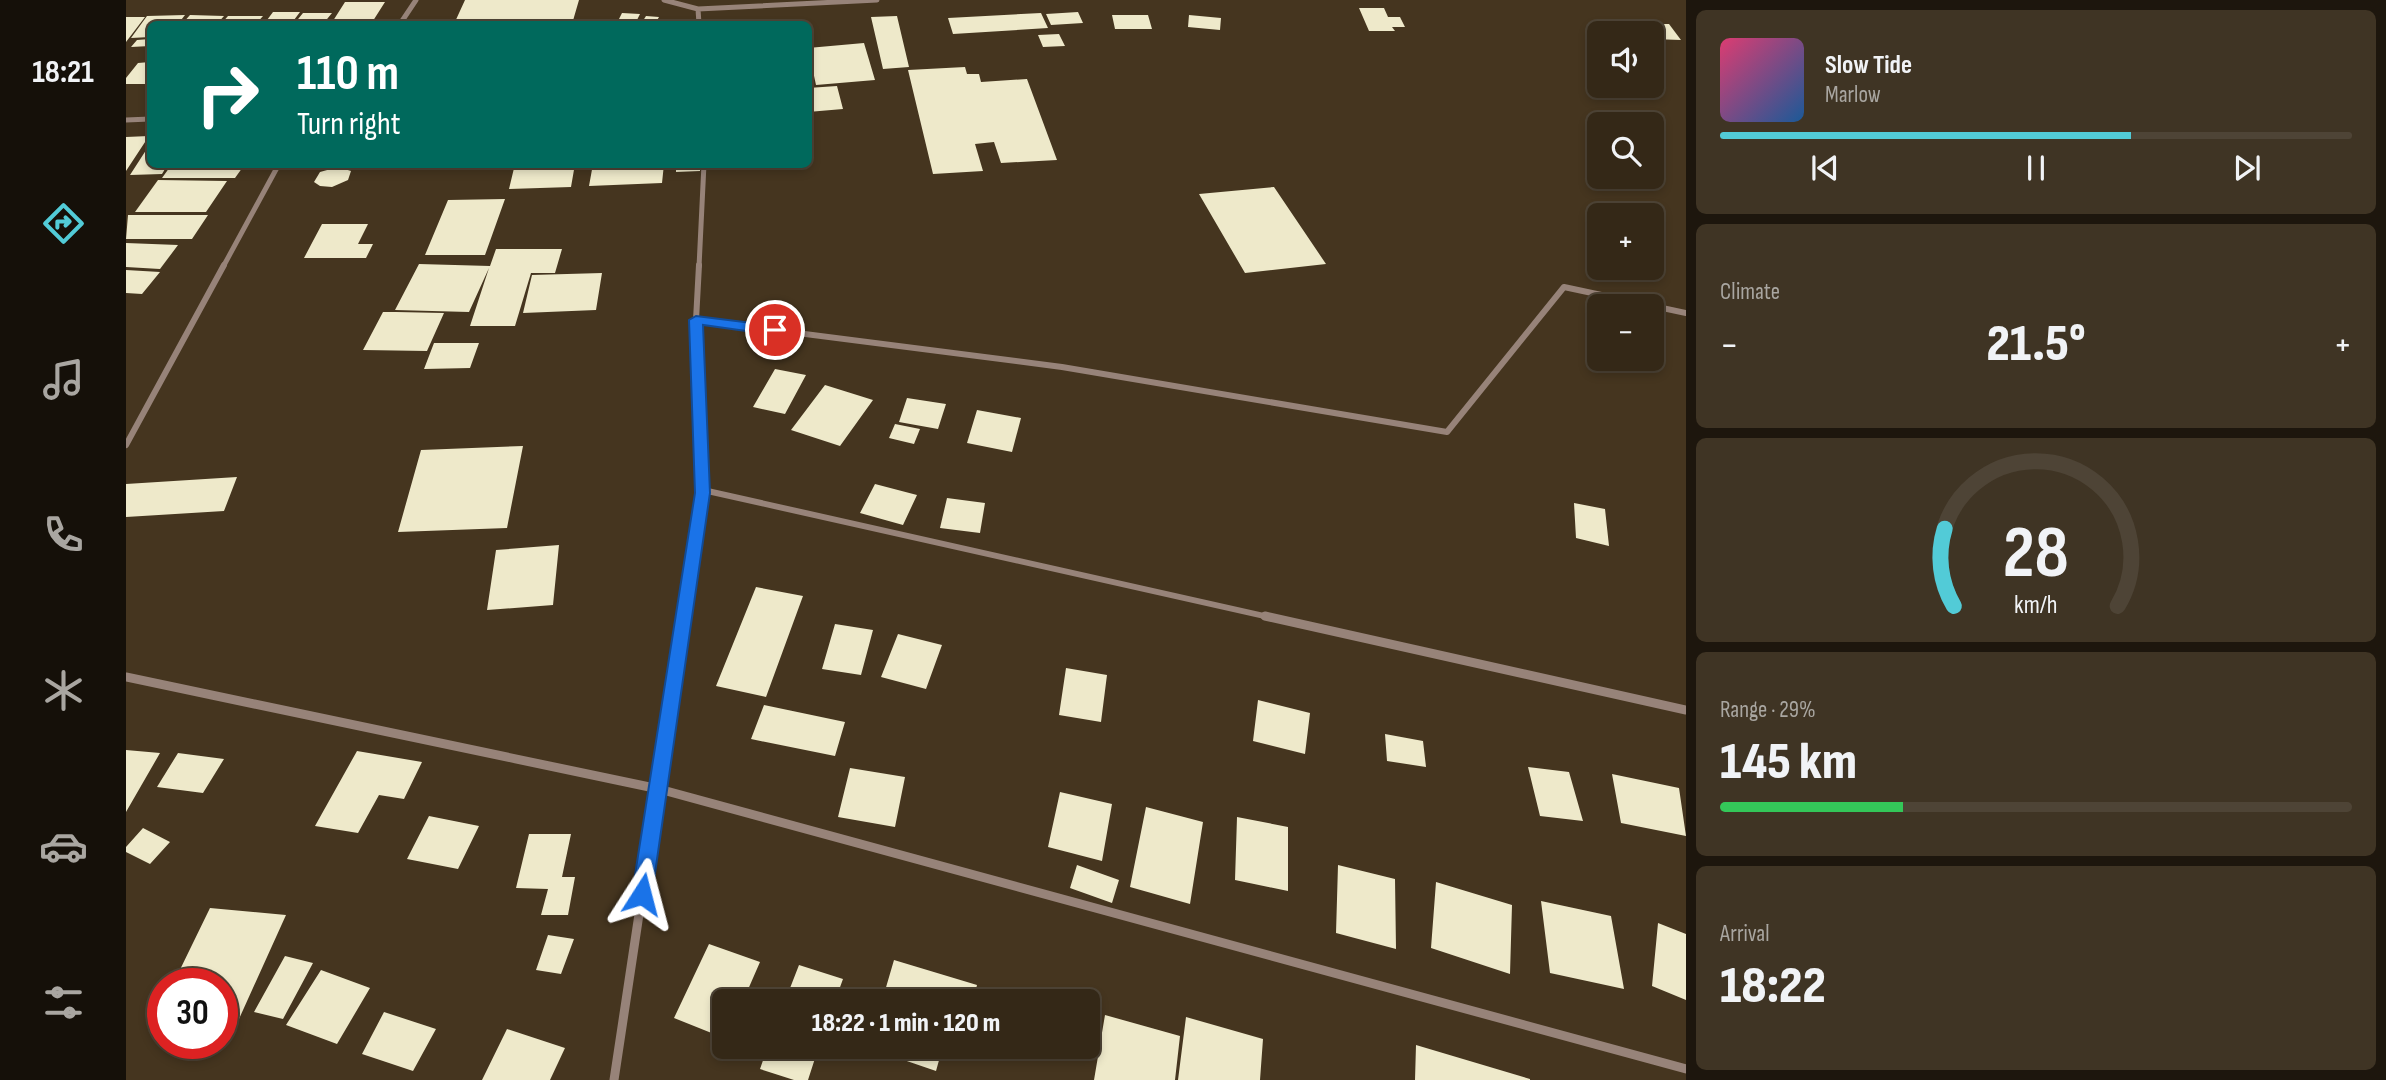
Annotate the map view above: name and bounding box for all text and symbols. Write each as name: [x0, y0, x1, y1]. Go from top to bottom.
map controls: [1587, 21, 1664, 371]
button: sound: [1587, 21, 1664, 98]
text: 110 m: [297, 45, 399, 104]
icon: right: [182, 49, 273, 140]
text: Slow Tide: [1825, 50, 1912, 81]
text: 18:21: [32, 53, 94, 92]
text: Marlow: [1825, 81, 1881, 109]
text: Turn right: [297, 105, 401, 144]
button: search: [1587, 112, 1664, 189]
icon: previous: [1806, 149, 1844, 187]
icon: pause: [2017, 149, 2055, 187]
icon: next: [2228, 149, 2266, 187]
icon: directions: [39, 199, 88, 248]
button: +: [1587, 203, 1664, 280]
text: Climate: [1720, 278, 1780, 306]
button: −: [1587, 294, 1664, 371]
pin: [745, 300, 805, 360]
icon: arrive: [756, 311, 794, 349]
text: 21.5°: [1986, 313, 2086, 376]
text: −: [1720, 323, 1739, 368]
text: +: [2333, 323, 2352, 368]
icon: music: [39, 355, 88, 404]
icon: phone: [39, 510, 88, 559]
text: 28: [2003, 510, 2069, 598]
text: km/h: [2014, 590, 2058, 621]
icon: climate: [39, 666, 88, 715]
text: Range · 29%: [1720, 696, 1816, 724]
text: 145 km: [1720, 731, 1857, 794]
icon: car: [39, 822, 88, 871]
position arrow: [605, 857, 679, 931]
text: Arrival: [1720, 920, 1769, 948]
text: 18:22: [1720, 955, 1826, 1018]
speed limit sign: 30: [147, 968, 238, 1059]
icon: filters: [39, 978, 88, 1027]
text: 18:22 · 1 min · 120 m: [812, 1008, 1000, 1039]

